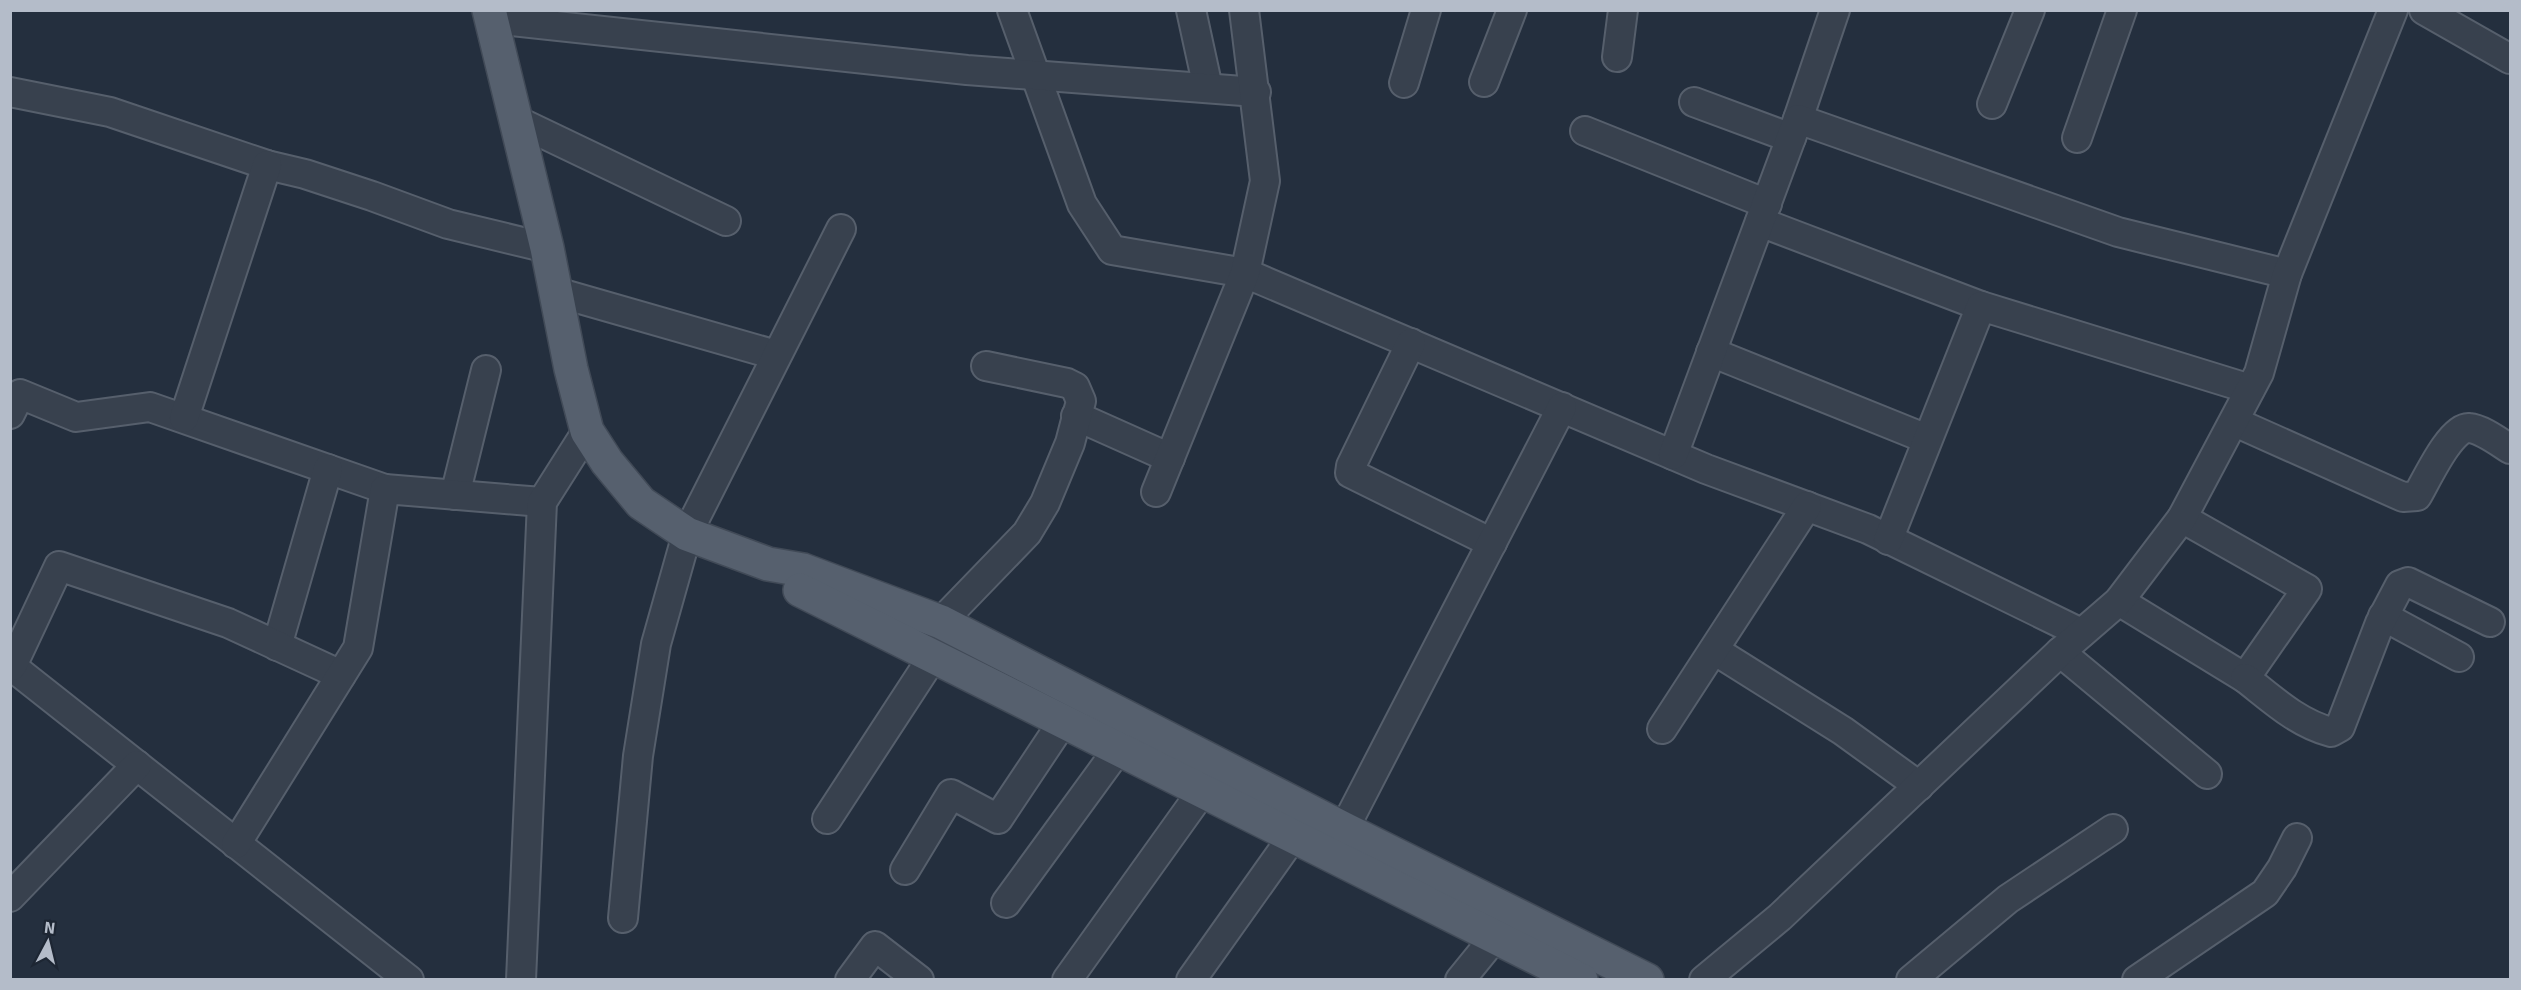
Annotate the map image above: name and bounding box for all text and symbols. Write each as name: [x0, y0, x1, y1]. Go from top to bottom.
north arrow: [18, 912, 78, 972]
text: N: [43, 918, 56, 939]

